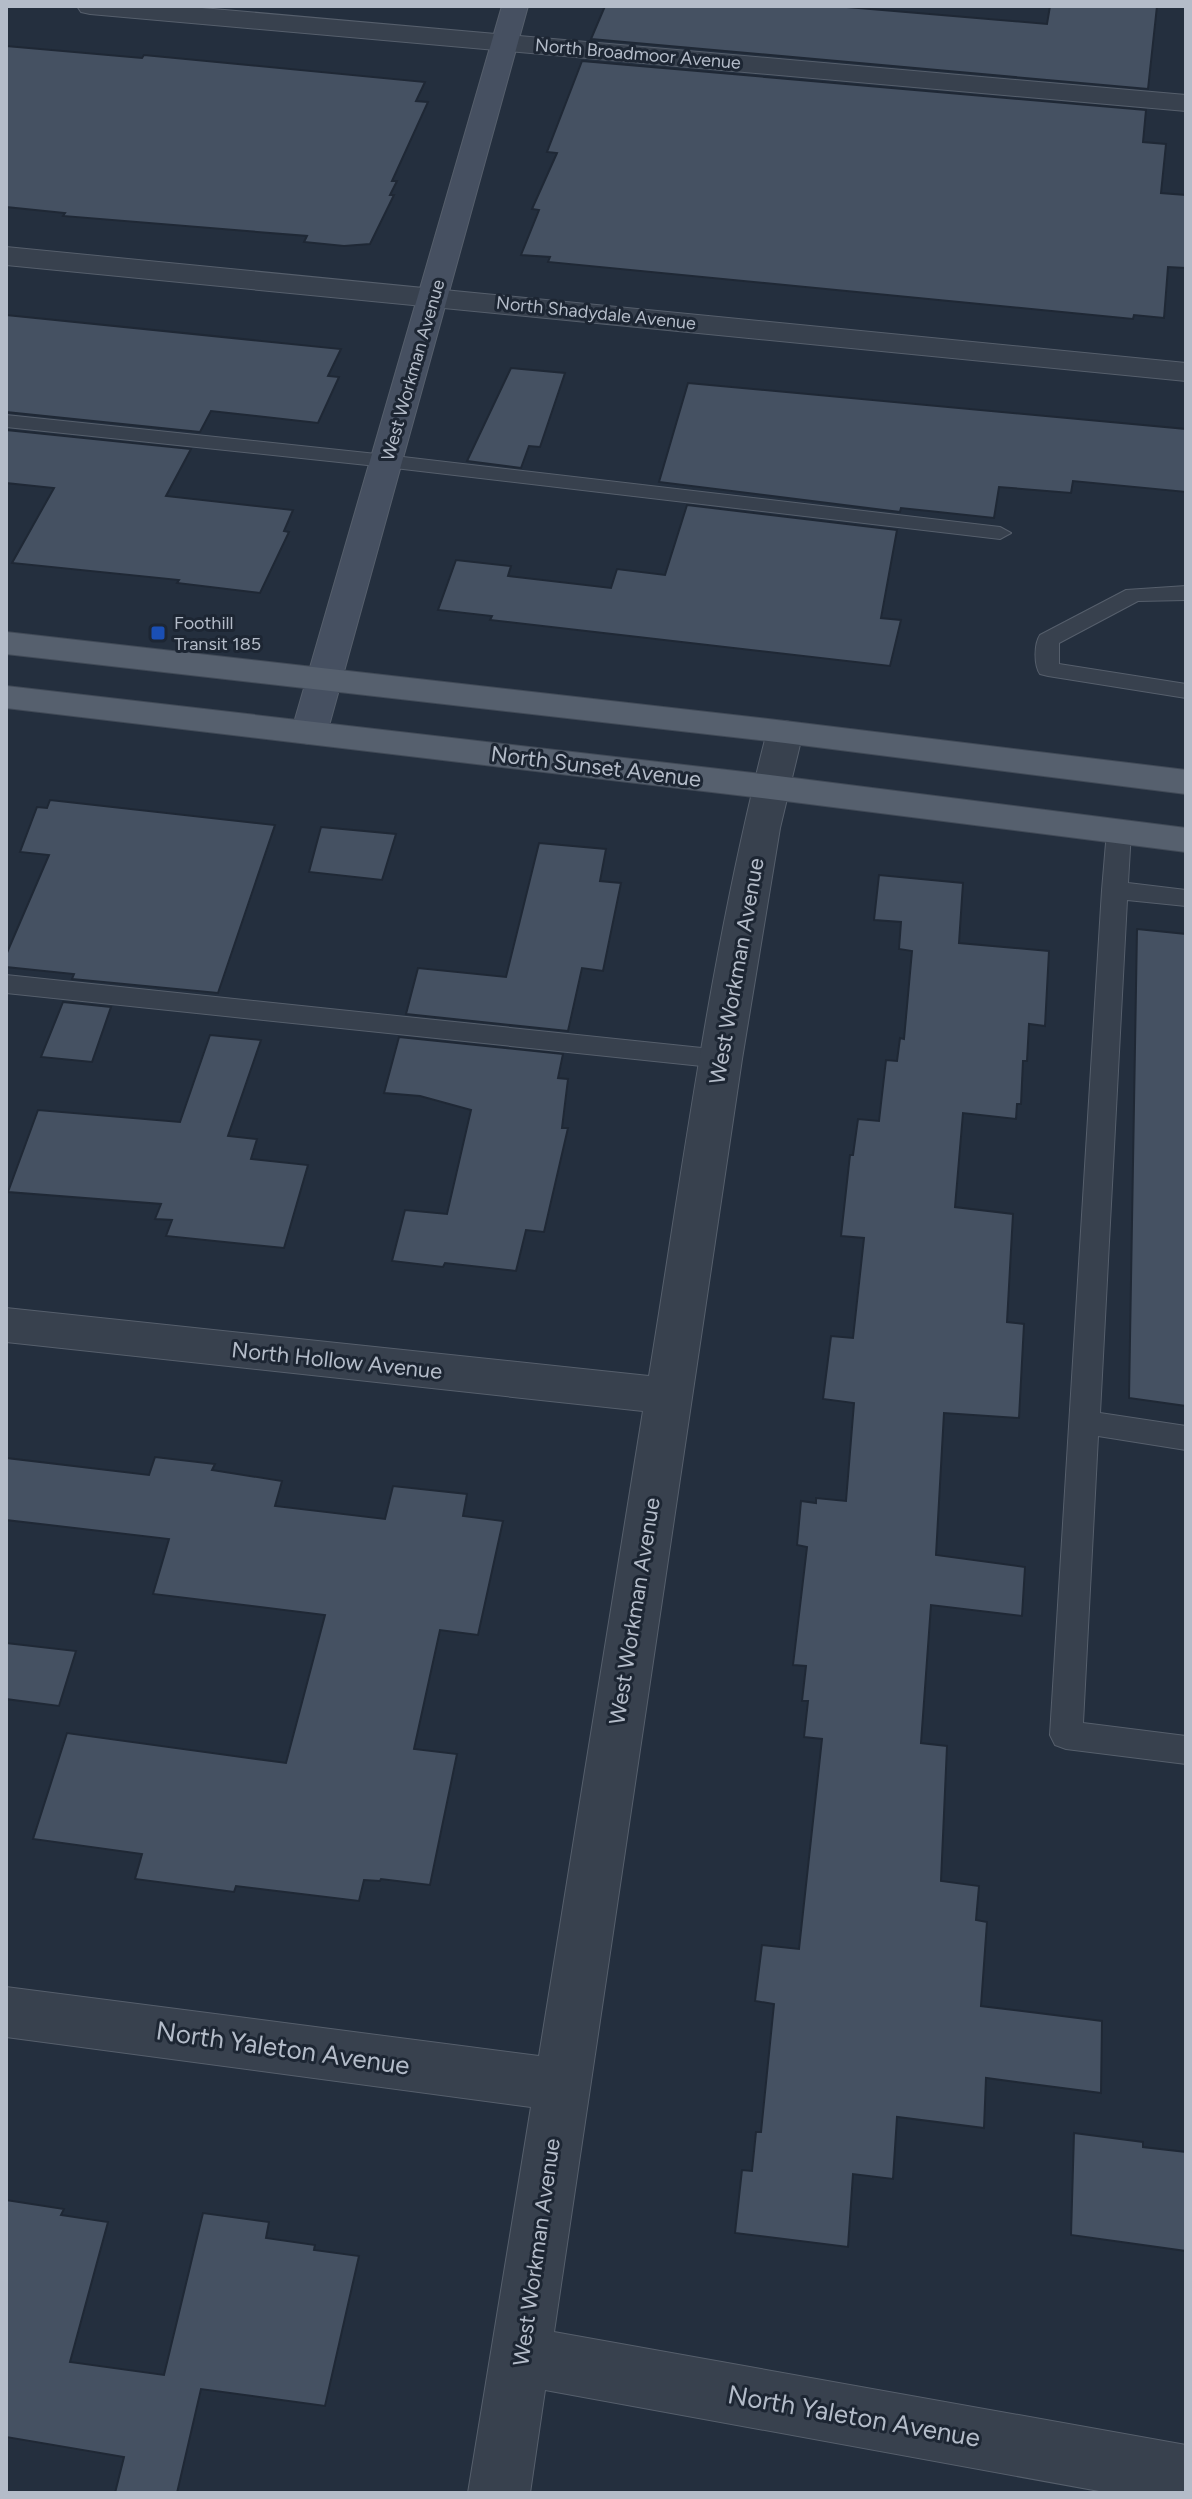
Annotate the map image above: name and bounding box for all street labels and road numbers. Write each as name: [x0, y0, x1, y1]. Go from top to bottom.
street label: North Broadmoor Avenue: [534, 34, 742, 74]
street label: West Workman Avenue: [377, 277, 449, 463]
street label: North Shadydale Avenue: [495, 292, 697, 334]
street label: North Sunset Avenue: [489, 740, 703, 793]
street label: West Workman Avenue: [703, 856, 770, 1086]
street label: North Hollow Avenue: [230, 1336, 444, 1385]
street label: West Workman Avenue: [603, 1496, 666, 1726]
street label: North Yaleton Avenue: [154, 2014, 412, 2082]
street label: West Workman Avenue: [507, 2137, 566, 2368]
street label: North Yaleton Avenue: [725, 2378, 983, 2454]

